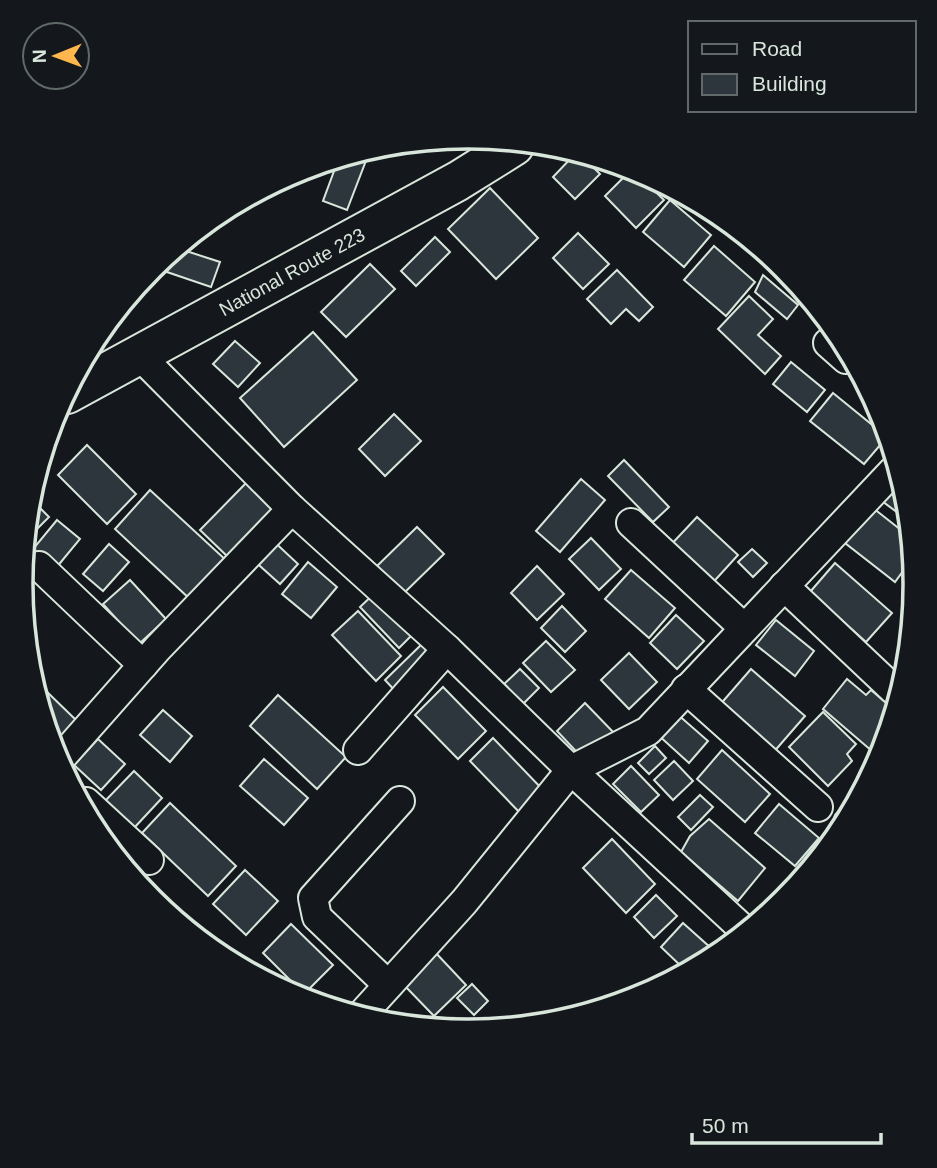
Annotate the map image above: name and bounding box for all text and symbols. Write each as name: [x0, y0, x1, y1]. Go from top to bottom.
north arrow: [21, 21, 91, 91]
legend: [688, 21, 916, 112]
text: Road: [752, 37, 802, 60]
text: N: [29, 49, 50, 63]
text: Building: [752, 72, 827, 95]
street label: National Route 223: [216, 224, 369, 320]
scale bar: [692, 1102, 881, 1146]
text: 50 m: [702, 1114, 749, 1137]

